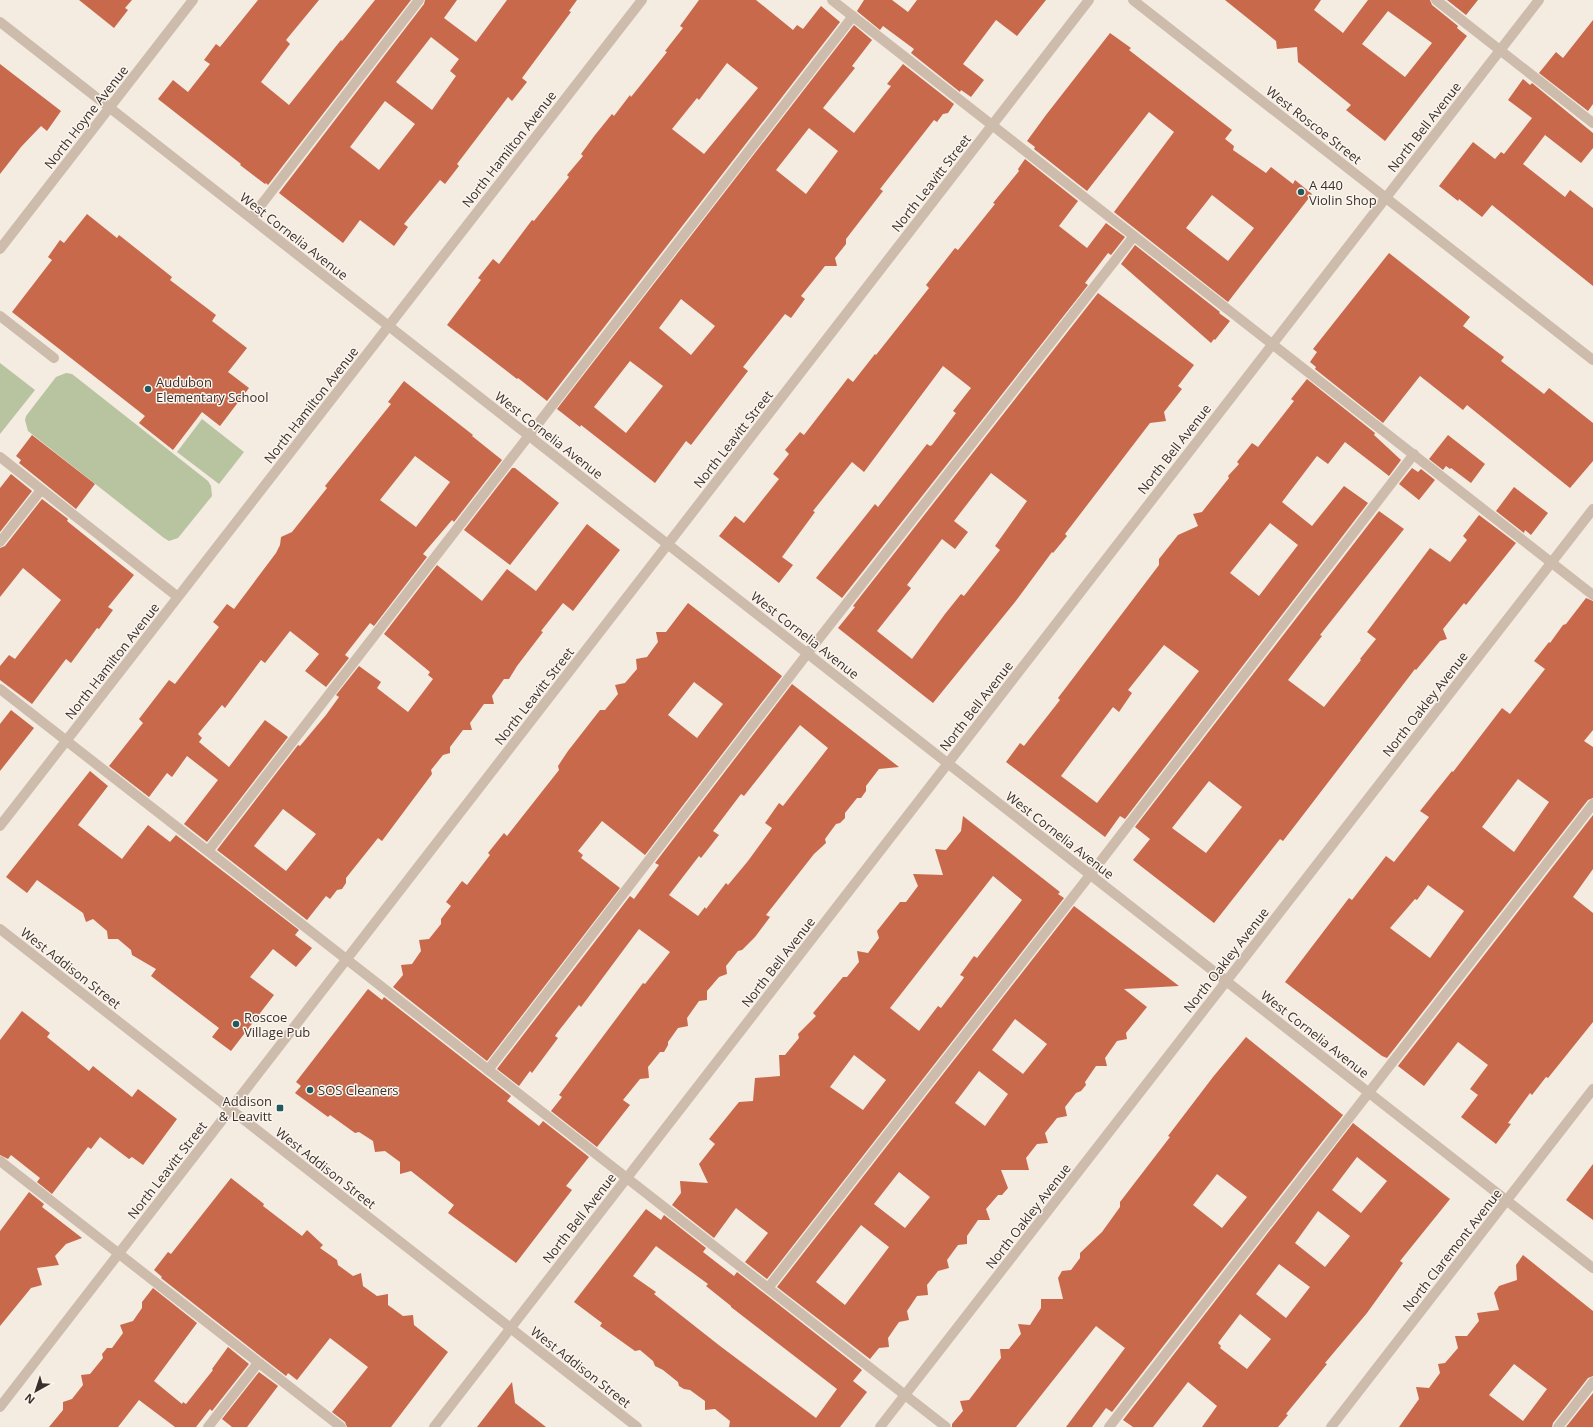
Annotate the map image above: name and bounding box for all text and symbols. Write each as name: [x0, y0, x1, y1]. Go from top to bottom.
street label: North Hoyne Avenue: [40, 62, 132, 172]
street label: North Bell Avenue: [1383, 78, 1465, 176]
street label: West Roscoe Street: [1263, 82, 1366, 168]
street label: North Hamilton Avenue: [458, 87, 560, 211]
street label: North Leavitt Street: [887, 130, 975, 235]
place label: A 440 Violin Shop: [1309, 176, 1377, 209]
marker: A 440 Violin Shop: [1296, 187, 1306, 197]
street label: West Cornelia Avenue: [236, 188, 352, 284]
street label: North Hamilton Avenue: [260, 343, 362, 467]
place label: Audubon Elementary School: [156, 373, 268, 406]
marker: Audubon Elementary School: [143, 384, 153, 394]
street label: North Leavitt Street: [689, 386, 777, 491]
street label: West Cornelia Avenue: [491, 387, 607, 483]
street label: North Bell Avenue: [1133, 400, 1215, 498]
street label: West Cornelia Avenue: [747, 587, 863, 683]
street label: North Hamilton Avenue: [61, 599, 163, 723]
street label: North Leavitt Street: [490, 643, 578, 748]
street label: North Oakley Avenue: [1378, 648, 1472, 760]
street label: North Bell Avenue: [935, 657, 1017, 755]
street label: West Cornelia Avenue: [1002, 787, 1118, 883]
street label: North Oakley Avenue: [1179, 904, 1273, 1016]
street label: North Bell Avenue: [737, 913, 819, 1011]
street label: West Addison Street: [17, 923, 125, 1013]
street label: West Cornelia Avenue: [1257, 986, 1373, 1082]
place label: Roscoe Village Pub: [244, 1008, 310, 1041]
marker: Roscoe Village Pub: [231, 1019, 241, 1029]
place label: SOS Cleaners: [318, 1081, 399, 1099]
marker: SOS Cleaners: [305, 1085, 315, 1095]
place label: Addison & Leavitt: [219, 1092, 272, 1125]
marker: Addison & Leavitt: [275, 1103, 285, 1113]
street label: North Leavitt Street: [123, 1117, 211, 1222]
street label: West Addison Street: [272, 1123, 380, 1213]
street label: North Oakley Avenue: [981, 1160, 1075, 1272]
street label: North Bell Avenue: [538, 1169, 620, 1267]
street label: North Claremont Avenue: [1398, 1185, 1506, 1315]
street label: West Addison Street: [527, 1322, 635, 1412]
north arrow: [16, 1371, 56, 1411]
text: N: [21, 1391, 38, 1408]

